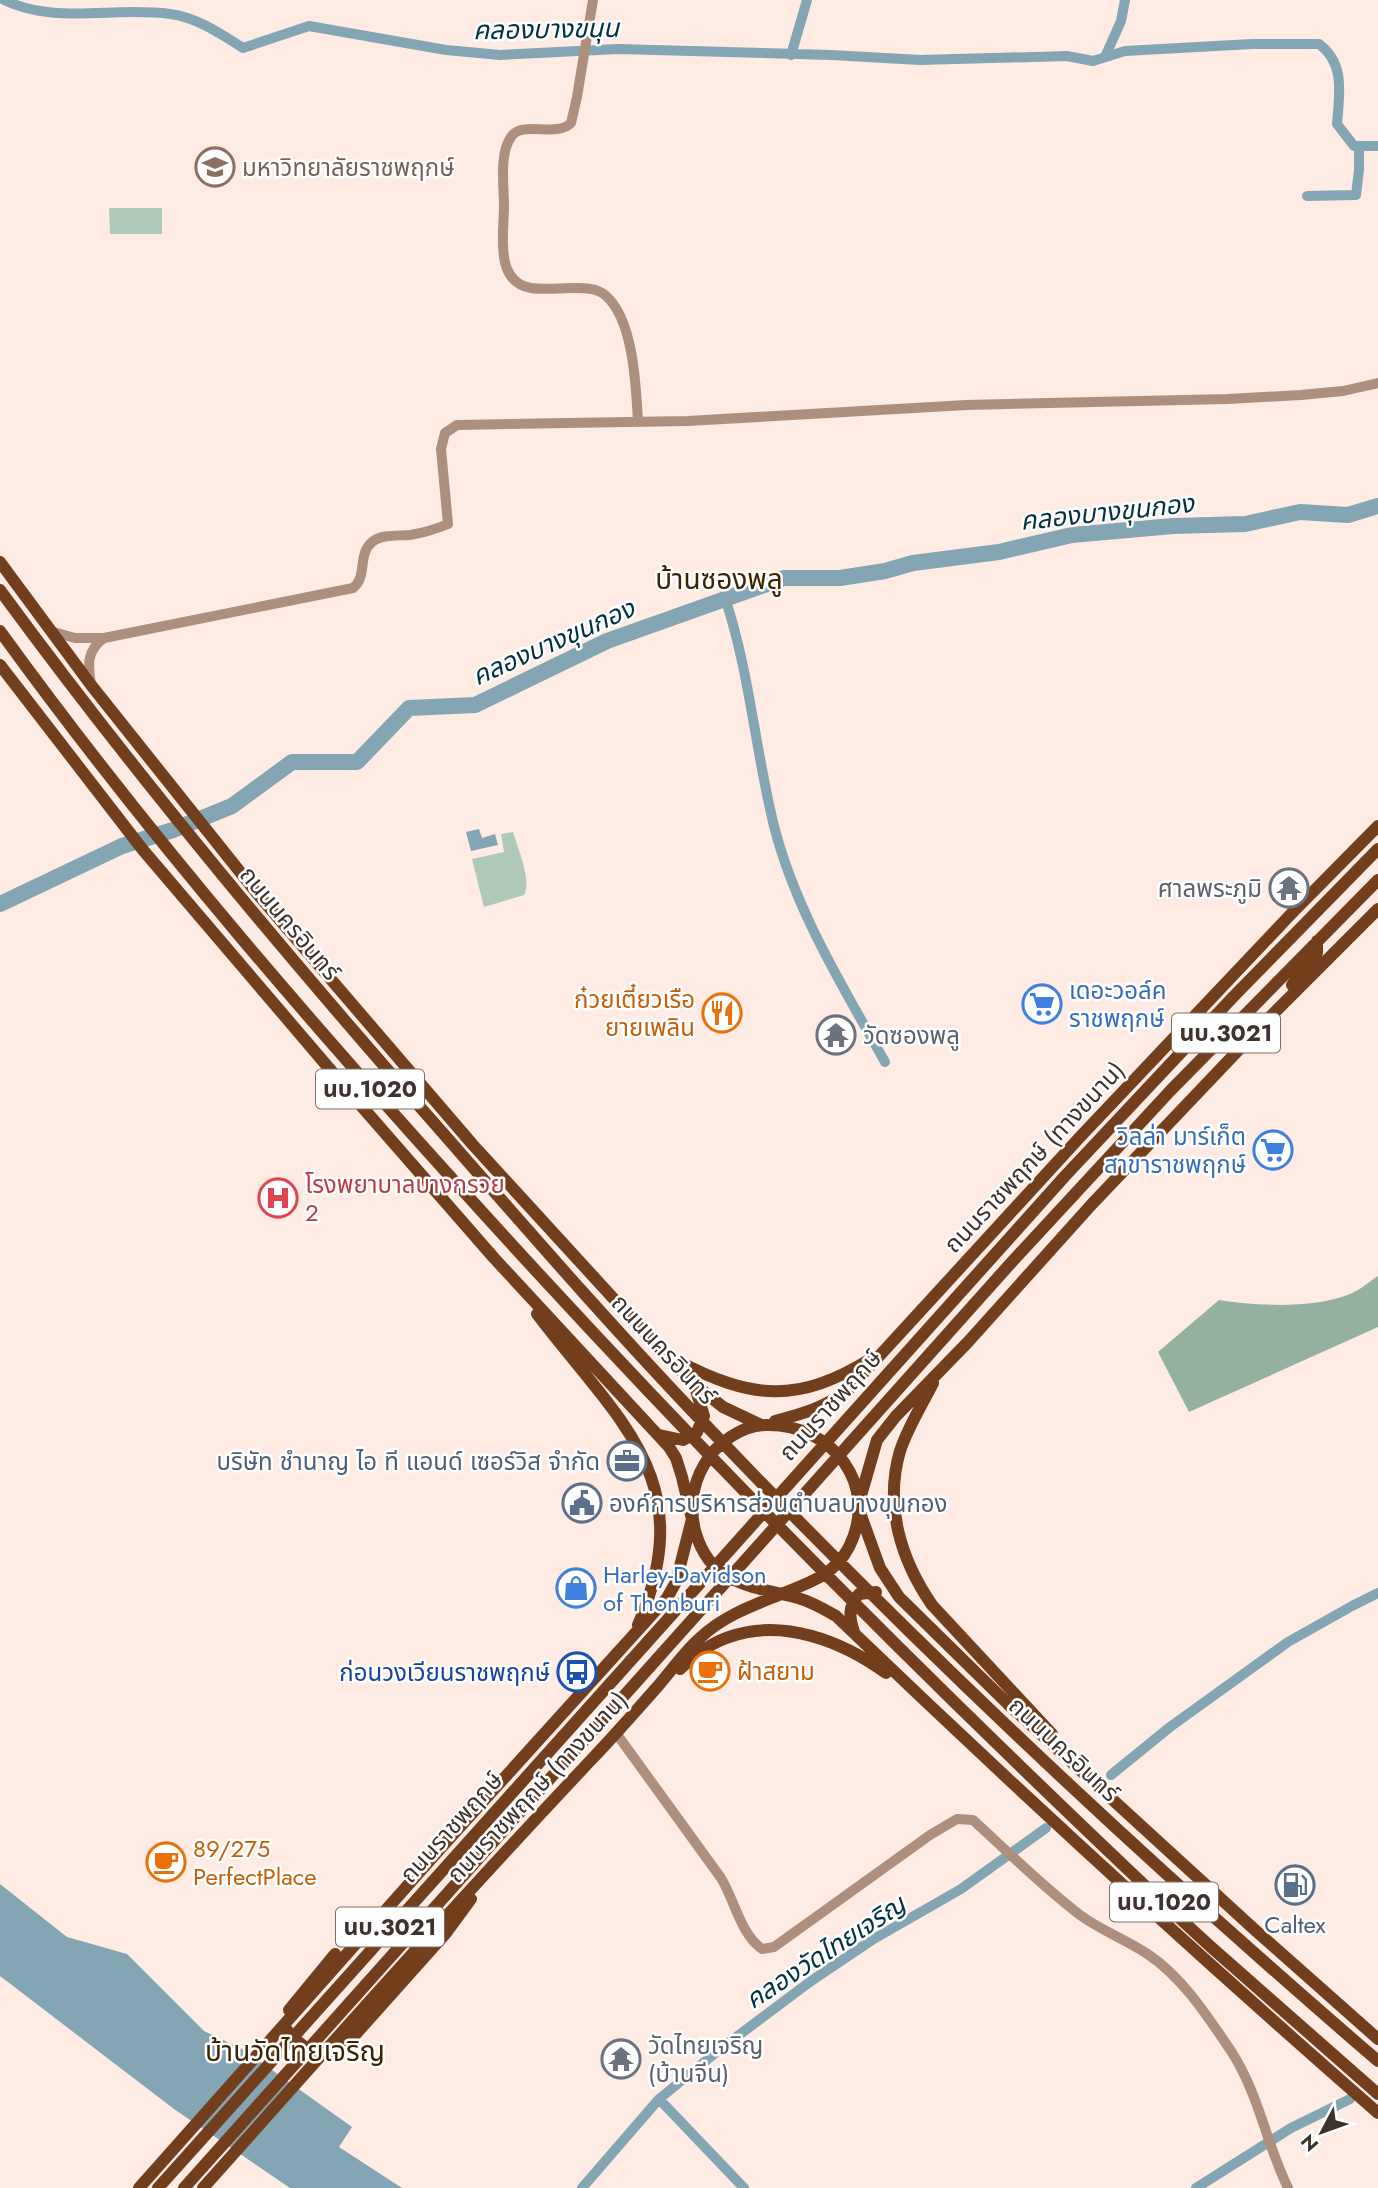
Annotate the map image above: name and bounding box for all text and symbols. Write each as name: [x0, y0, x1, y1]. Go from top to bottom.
water label: คลองบางขนุน: [473, 9, 621, 49]
school or university icon: มหาวิทยาลัยราชพฤกษ์: [194, 146, 236, 188]
place label: มหาวิทยาลัยราชพฤกษ์: [242, 150, 455, 185]
water label: คลองบางขุนกอง: [1018, 484, 1197, 540]
district label: บ้านซองพลู: [655, 559, 783, 600]
water label: คลองบางขุนกอง: [466, 589, 641, 695]
street label: ถนนนครอินทร์: [232, 858, 349, 989]
temple icon: ศาลพระภูมิ: [1268, 867, 1310, 909]
place label: ศาลพระภูมิ: [1158, 871, 1262, 906]
place label: เดอะวอล์ค ราชพฤกษ์: [1069, 973, 1167, 1036]
place label: ก๋วยเตี๋ยวเรือ ยายเพลิน: [574, 982, 695, 1045]
supermarket icon: เดอะวอล์ค ราชพฤกษ์: [1021, 983, 1063, 1025]
restaurant icon: ก๋วยเตี๋ยวเรือ ยายเพลิน: [701, 992, 743, 1034]
temple icon: วัดซองพลู: [815, 1014, 857, 1056]
road number: นบ.3021: [1172, 1014, 1280, 1052]
place label: วัดซองพลู: [863, 1018, 960, 1053]
street label: ถนนราชพฤกษ์ (ทางขนาน): [936, 1053, 1132, 1261]
road number: นบ.1020: [316, 1070, 424, 1108]
place label: วิลล่า มาร์เก็ต สาขาราชพฤกษ์: [1104, 1119, 1246, 1182]
supermarket icon: วิลล่า มาร์เก็ต สาขาราชพฤกษ์: [1252, 1129, 1294, 1171]
place label: โรงพยาบาลบางกรวย 2: [305, 1167, 505, 1230]
hospital icon: โรงพยาบาลบางกรวย 2: [257, 1177, 299, 1219]
street label: ถนนนครอินทร์: [604, 1286, 725, 1413]
street label: ถนนราชพฤกษ์: [770, 1341, 890, 1469]
office icon: บริษัท ชำนาญ ไอ ที แอนด์ เซอร์วิส จำกัด: [606, 1440, 648, 1482]
place label: บริษัท ชำนาญ ไอ ที แอนด์ เซอร์วิส จำกัด: [216, 1444, 600, 1479]
public building icon: องค์การบริหารส่วนตำบลบางขุนกอง: [561, 1482, 603, 1524]
place label: องค์การบริหารส่วนตำบลบางขุนกอง: [609, 1486, 948, 1521]
place label: Harley-Davidson of Thonburi: [603, 1557, 767, 1620]
shop icon: Harley-Davidson of Thonburi: [555, 1567, 597, 1609]
cafe icon: ฝ้าสยาม: [689, 1650, 731, 1692]
bus stop icon: ก่อนวงเวียนราชพฤกษ์: [556, 1651, 598, 1693]
place label: ฝ้าสยาม: [737, 1654, 815, 1689]
place label: ก่อนวงเวียนราชพฤกษ์: [339, 1655, 550, 1690]
street label: ถนนราชพฤกษ์ (ทางขนาน): [441, 1685, 633, 1889]
street label: ถนนนครอินทร์: [1001, 1689, 1128, 1810]
street label: ถนนราชพฤกษ์: [394, 1766, 508, 1888]
place label: 89/275 PerfectPlace: [193, 1831, 317, 1894]
cafe icon: 89/275 PerfectPlace: [145, 1841, 187, 1883]
fuel station icon: Caltex: [1274, 1864, 1316, 1906]
road number: นบ.1020: [1110, 1882, 1218, 1922]
water label: คลองวัดไทยเจริญ: [737, 1885, 914, 2018]
place label: Caltex: [1264, 1907, 1327, 1942]
road number: นบ.3021: [336, 1908, 444, 1946]
place label: วัดไทยเจริญ (บ้านจีน): [648, 2028, 763, 2091]
district label: บ้านวัดไทยเจริญ: [205, 2031, 385, 2072]
temple icon: วัดไทยเจริญ (บ้านจีน): [600, 2038, 642, 2080]
north arrow: [1287, 2097, 1357, 2167]
text: N: [1294, 2128, 1325, 2157]

